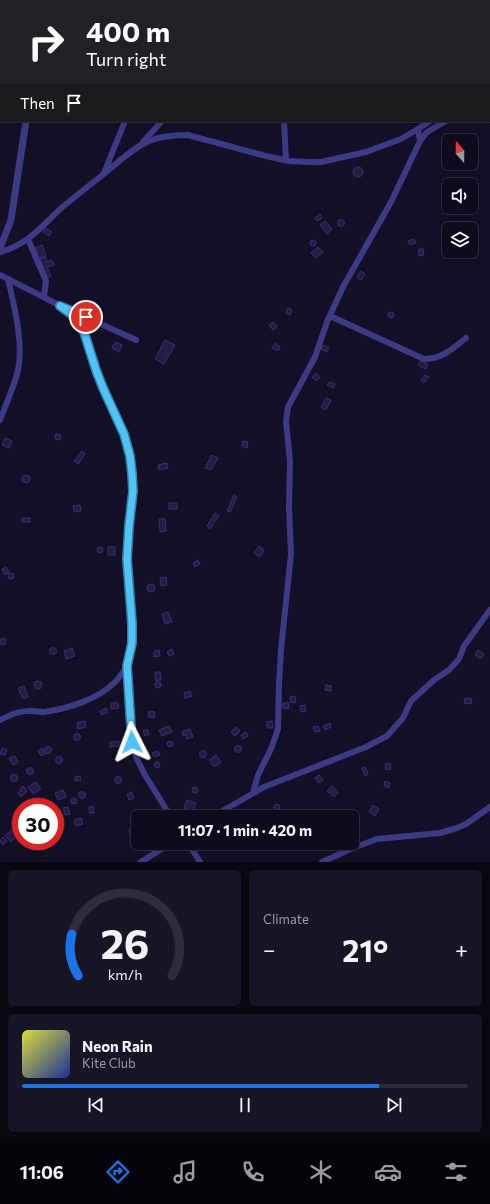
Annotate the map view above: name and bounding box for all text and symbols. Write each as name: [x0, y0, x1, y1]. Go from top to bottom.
text: 400 m: [86, 14, 170, 48]
icon: right: [20, 16, 72, 68]
text: Turn right: [86, 48, 166, 70]
icon: arrive: [63, 92, 85, 114]
text: Then: [20, 94, 55, 112]
north arrow: [442, 134, 478, 170]
map controls: [442, 134, 478, 258]
button: sound: [442, 178, 478, 214]
button: layers: [442, 222, 478, 258]
pin: [69, 300, 103, 334]
icon: arrive: [75, 306, 97, 328]
position arrow: [111, 721, 153, 763]
speed limit sign: 30: [12, 798, 64, 850]
text: 11:07 · 1 min · 420 m: [178, 821, 312, 839]
text: Climate: [263, 911, 309, 927]
text: 26: [100, 917, 149, 968]
text: 21°: [342, 931, 388, 968]
text: −: [263, 936, 276, 963]
text: +: [455, 936, 468, 963]
text: km/h: [107, 965, 142, 983]
text: Neon Rain: [82, 1037, 153, 1055]
text: Kite Club: [82, 1055, 136, 1071]
icon: previous: [85, 1094, 107, 1116]
icon: pause: [234, 1094, 256, 1116]
icon: next: [383, 1094, 405, 1116]
icon: directions: [104, 1158, 132, 1186]
icon: music: [171, 1158, 199, 1186]
icon: phone: [239, 1158, 267, 1186]
icon: climate: [307, 1158, 335, 1186]
icon: car: [374, 1158, 402, 1186]
icon: filters: [442, 1158, 470, 1186]
text: 11:06: [20, 1161, 64, 1183]

